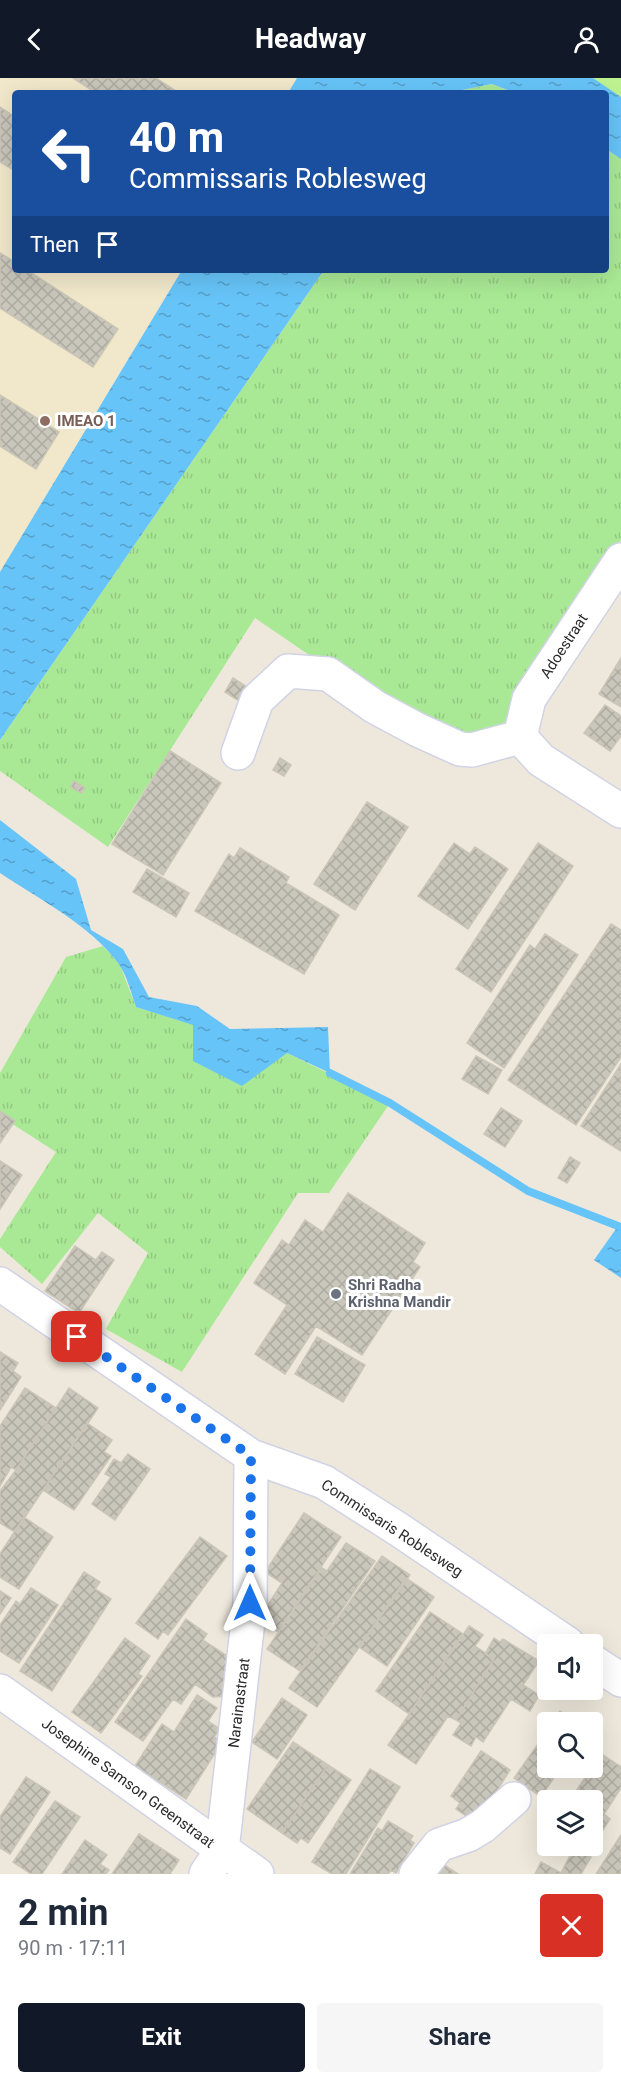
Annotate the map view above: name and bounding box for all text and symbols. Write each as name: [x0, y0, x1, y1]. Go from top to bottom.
icon: back: [18, 23, 51, 56]
text: Headway: [255, 23, 366, 55]
icon: person: [570, 23, 603, 56]
text: 40 m: [129, 113, 224, 162]
icon: left: [30, 114, 108, 192]
text: Commissaris Roblesweg: [129, 163, 427, 195]
icon: arrive: [91, 228, 124, 261]
text: Then: [30, 232, 79, 257]
place label: IMEAO 1: [57, 412, 116, 430]
marker: IMEAO 1: [38, 414, 52, 428]
street label: Adoestraat: [536, 610, 592, 682]
place label: Shri Radha Krishna Mandir: [348, 1276, 451, 1311]
marker: Shri Radha Krishna Mandir: [329, 1287, 343, 1301]
pin: [51, 1311, 102, 1362]
icon: arrive: [60, 1320, 93, 1353]
street label: Commissaris Roblesweg: [318, 1475, 466, 1581]
position arrow: [218, 1571, 282, 1635]
map controls: [537, 1634, 603, 1856]
button: sound: [537, 1634, 603, 1700]
street label: Narainastraat: [225, 1657, 253, 1749]
button: search: [537, 1712, 603, 1778]
street label: Josephine Samson Greenstraat: [38, 1714, 218, 1852]
button: layers: [537, 1790, 603, 1856]
text: 2 min: [18, 1892, 109, 1934]
button: close: [540, 1894, 603, 1957]
text: 90 m · 17:11: [18, 1936, 128, 1960]
button: Exit: [18, 2003, 305, 2072]
button: Share: [317, 2003, 603, 2072]

